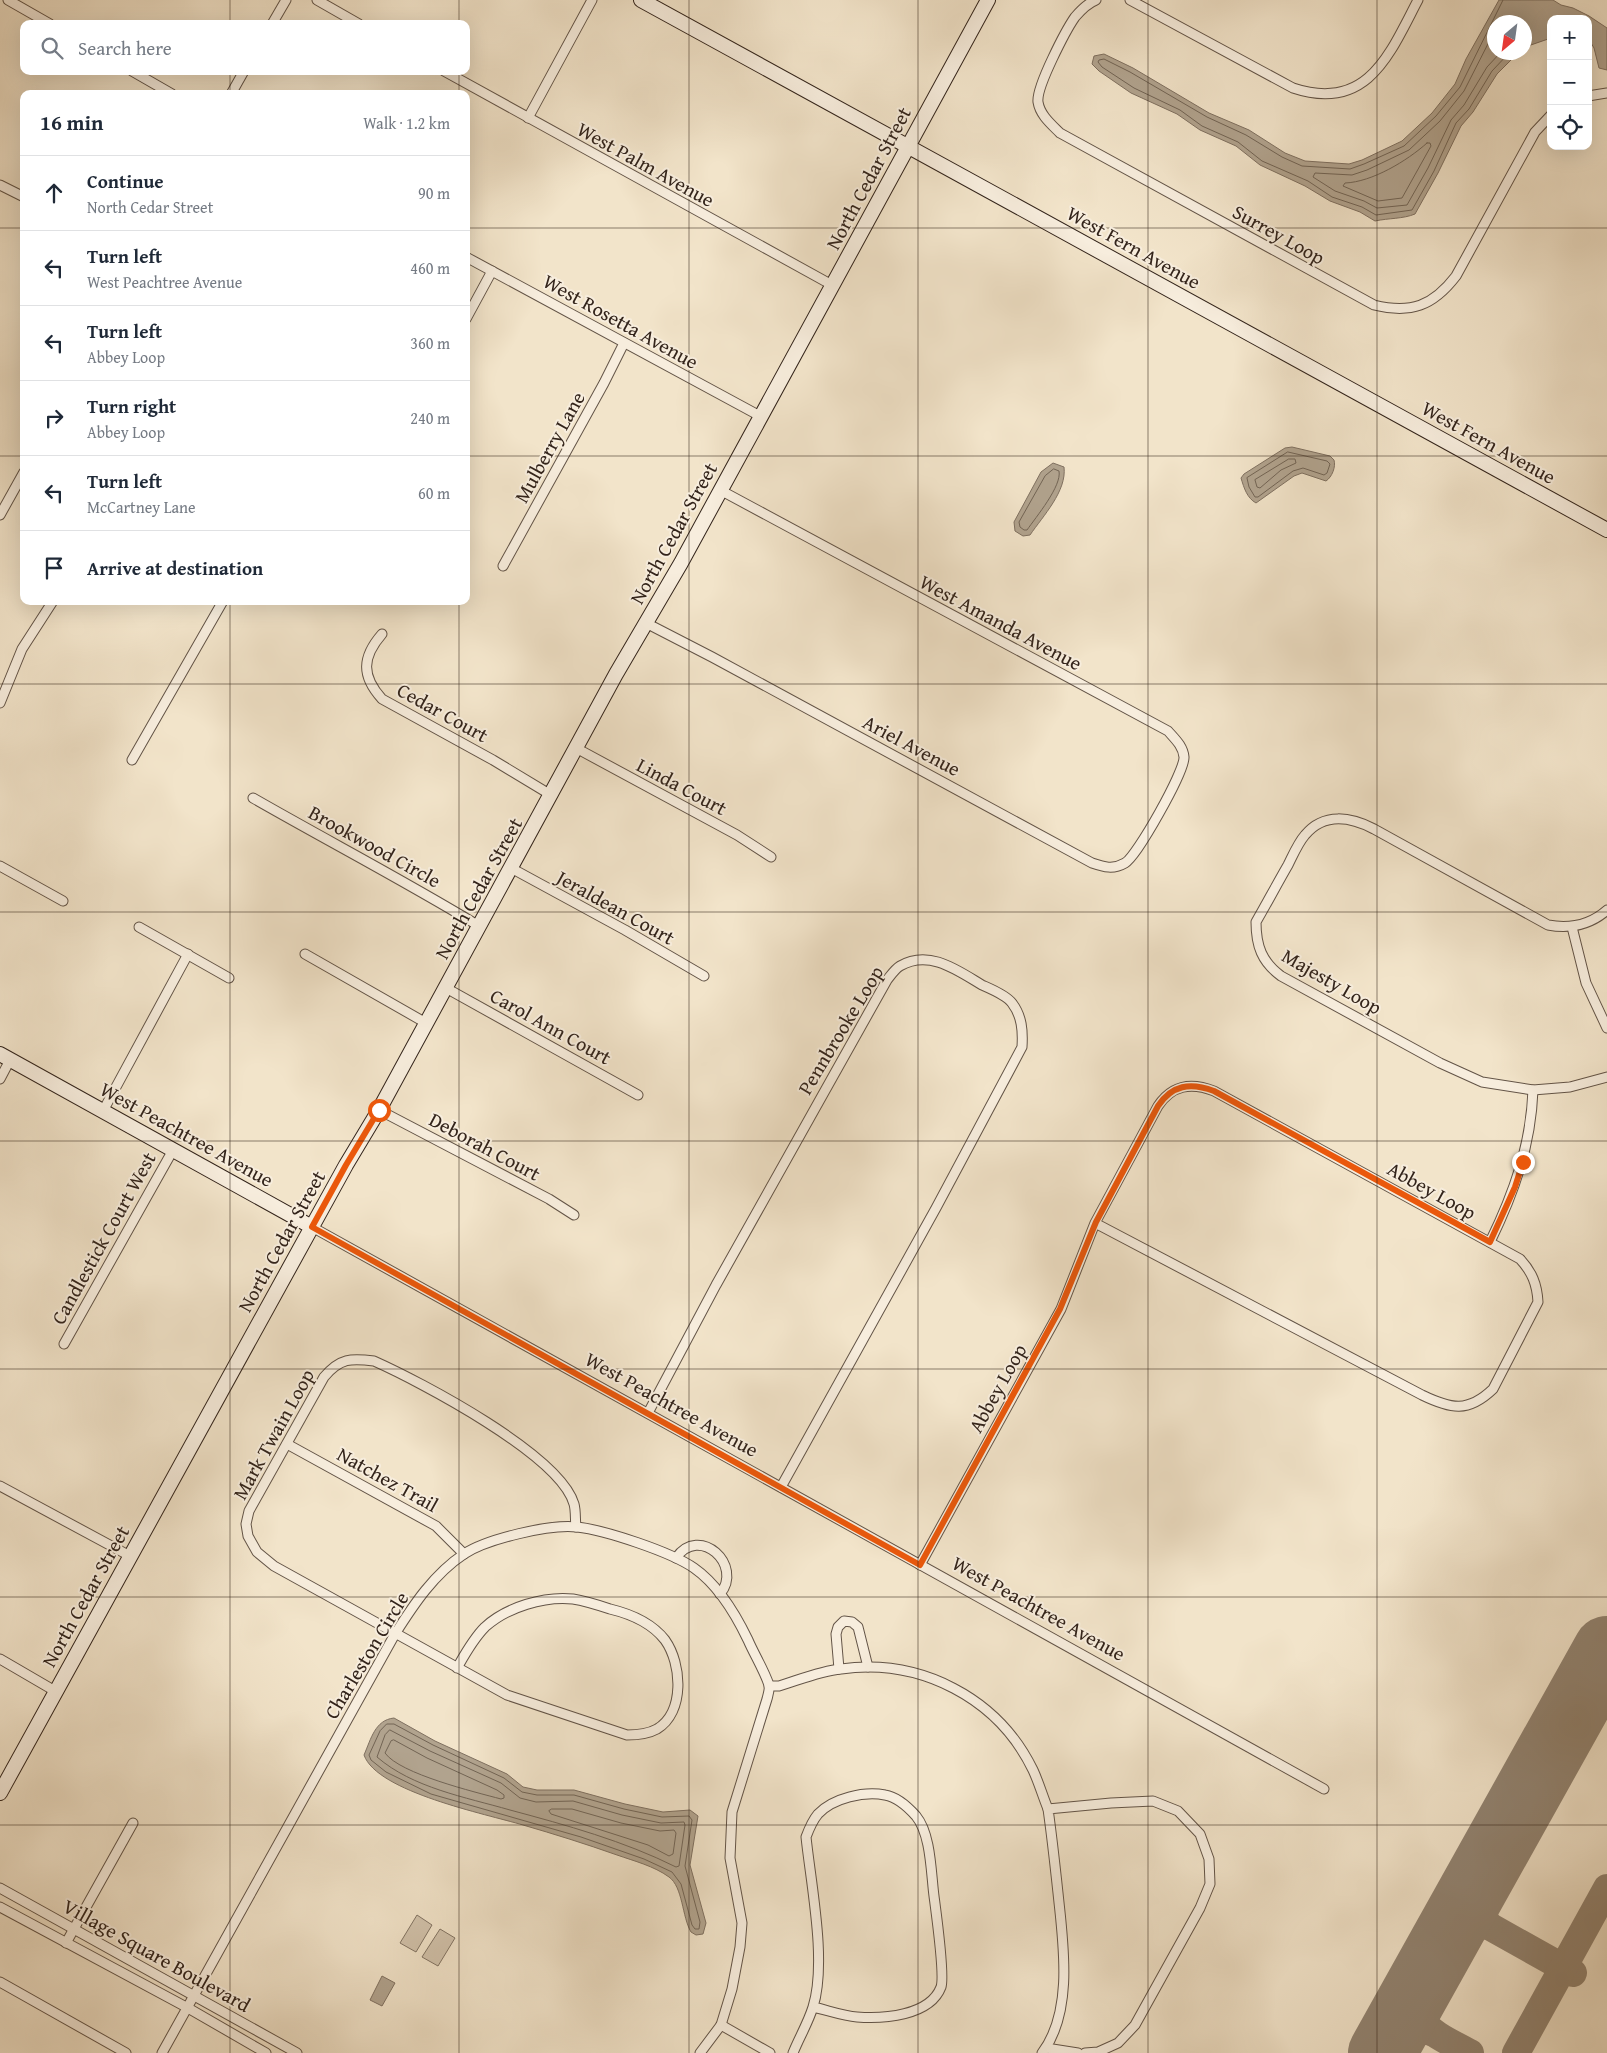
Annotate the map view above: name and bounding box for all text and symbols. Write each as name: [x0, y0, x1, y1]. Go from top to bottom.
north arrow: [1487, 15, 1532, 60]
map controls: [1547, 15, 1592, 150]
button: +: [1547, 15, 1592, 60]
search box: [20, 20, 470, 75]
icon: search: [38, 34, 66, 62]
text: Search here: [78, 34, 172, 62]
button: −: [1547, 60, 1592, 105]
street label: North Cedar Street: [818, 102, 918, 254]
button: locate: [1547, 105, 1592, 150]
text: 16 min: [40, 107, 103, 138]
text: Walk · 1.2 km: [363, 111, 450, 135]
street label: West Palm Avenue: [572, 114, 720, 214]
text: Continue: [87, 167, 164, 195]
icon: ahead: [40, 179, 68, 207]
text: 90 m: [418, 181, 450, 205]
text: North Cedar Street: [87, 195, 213, 219]
street label: Surrey Loop: [1228, 197, 1331, 271]
street label: West Fern Avenue: [1062, 198, 1206, 296]
text: Turn left: [87, 242, 162, 270]
icon: left: [40, 254, 68, 282]
text: 460 m: [410, 256, 450, 280]
street label: West Rosetta Avenue: [538, 266, 704, 376]
text: West Peachtree Avenue: [87, 270, 242, 294]
text: Turn left: [87, 317, 162, 345]
icon: left: [40, 329, 68, 357]
text: 360 m: [410, 331, 450, 355]
text: Abbey Loop: [87, 345, 165, 369]
street label: Mulberry Lane: [506, 386, 592, 508]
text: Turn right: [87, 392, 176, 420]
street label: West Fern Avenue: [1417, 393, 1561, 491]
icon: right: [40, 404, 68, 432]
text: 240 m: [410, 406, 450, 430]
text: Abbey Loop: [87, 420, 165, 444]
street label: North Cedar Street: [622, 457, 724, 609]
text: Turn left: [87, 467, 162, 495]
icon: left: [40, 479, 68, 507]
text: 60 m: [418, 481, 450, 505]
text: McCartney Lane: [87, 495, 196, 519]
icon: arrive: [40, 554, 68, 582]
text: Arrive at destination: [87, 554, 263, 582]
street label: West Amanda Avenue: [915, 567, 1087, 677]
street label: Cedar Court: [392, 675, 494, 749]
street label: Ariel Avenue: [858, 707, 966, 783]
street label: Linda Court: [632, 750, 732, 822]
street label: Brookwood Circle: [304, 798, 446, 894]
street label: North Cedar Street: [427, 812, 529, 964]
street label: Jeraldean Court: [549, 861, 680, 951]
street label: Majesty Loop: [1277, 941, 1387, 1021]
street label: Pennbrooke Loop: [790, 960, 890, 1100]
street label: Carol Ann Court: [485, 981, 617, 1071]
street label: West Peachtree Avenue: [95, 1074, 279, 1194]
route start: [368, 1099, 391, 1122]
street label: Deborah Court: [424, 1104, 546, 1188]
street label: Candlestick Court West: [43, 1146, 163, 1330]
route end: [1512, 1151, 1535, 1174]
street label: Abbey Loop: [1382, 1154, 1482, 1226]
street label: North Cedar Street: [230, 1165, 332, 1317]
street label: Abbey Loop: [961, 1338, 1033, 1438]
street label: West Peachtree Avenue: [580, 1344, 764, 1464]
street label: Mark Twain Loop: [225, 1363, 321, 1505]
street label: Natchez Trail: [332, 1439, 444, 1519]
street label: North Cedar Street: [34, 1520, 136, 1672]
street label: West Peachtree Avenue: [947, 1548, 1131, 1668]
street label: Charleston Circle: [317, 1586, 415, 1724]
street label: Village Square Boulevard: [58, 1891, 256, 2019]

